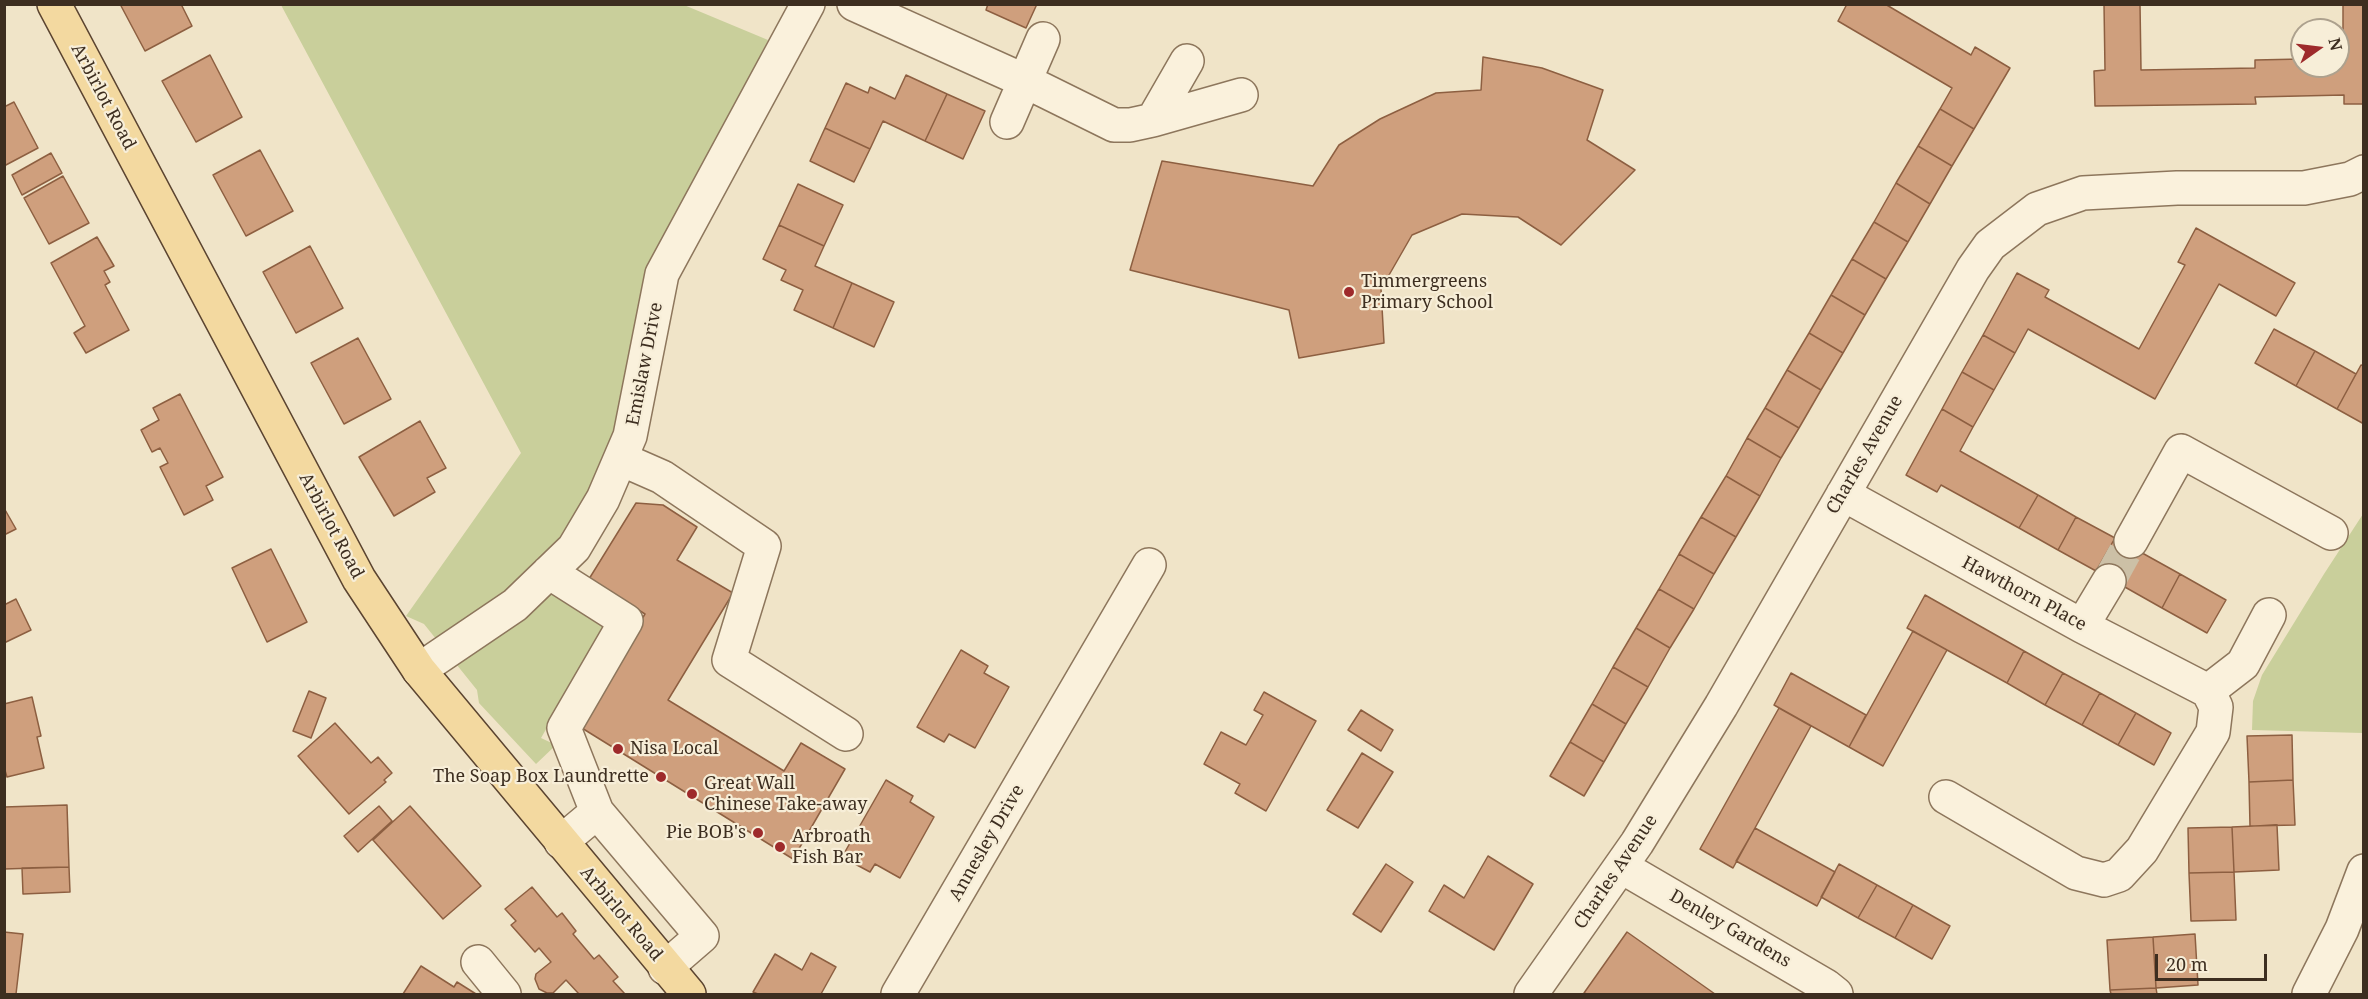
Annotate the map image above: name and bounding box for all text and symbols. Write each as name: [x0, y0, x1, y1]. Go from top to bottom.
north arrow: [2290, 18, 2350, 78]
text: N: [2323, 35, 2348, 53]
street label: Arbirlot Road: [66, 40, 140, 154]
place label: Timmergreens Primary School: [1361, 271, 1493, 314]
marker: Timmergreens Primary School: [1342, 285, 1356, 299]
street label: Emislaw Drive: [622, 300, 668, 428]
street label: Charles Avenue: [1822, 392, 1908, 518]
street label: Arbirlot Road: [294, 469, 368, 583]
street label: Hawthorn Place: [1958, 552, 2090, 636]
place label: Nisa Local: [630, 738, 719, 760]
marker: Nisa Local: [611, 742, 625, 756]
place label: The Soap Box Laundrette: [433, 766, 649, 788]
marker: The Soap Box Laundrette: [654, 770, 668, 784]
place label: Great Wall Chinese Take-away: [704, 773, 868, 816]
street label: Annesley Drive: [945, 781, 1029, 905]
marker: Great Wall Chinese Take-away: [685, 787, 699, 801]
street label: Charles Avenue: [1570, 811, 1662, 933]
place label: Pie BOB's: [666, 822, 746, 844]
marker: Pie BOB's: [751, 826, 765, 840]
place label: Arbroath Fish Bar: [792, 826, 871, 868]
marker: Arbroath Fish Bar: [773, 840, 787, 854]
street label: Arbirlot Road: [575, 862, 667, 966]
street label: Denley Gardens: [1666, 886, 1794, 972]
scale bar: [2158, 942, 2270, 980]
text: 20 m: [2166, 952, 2208, 976]

